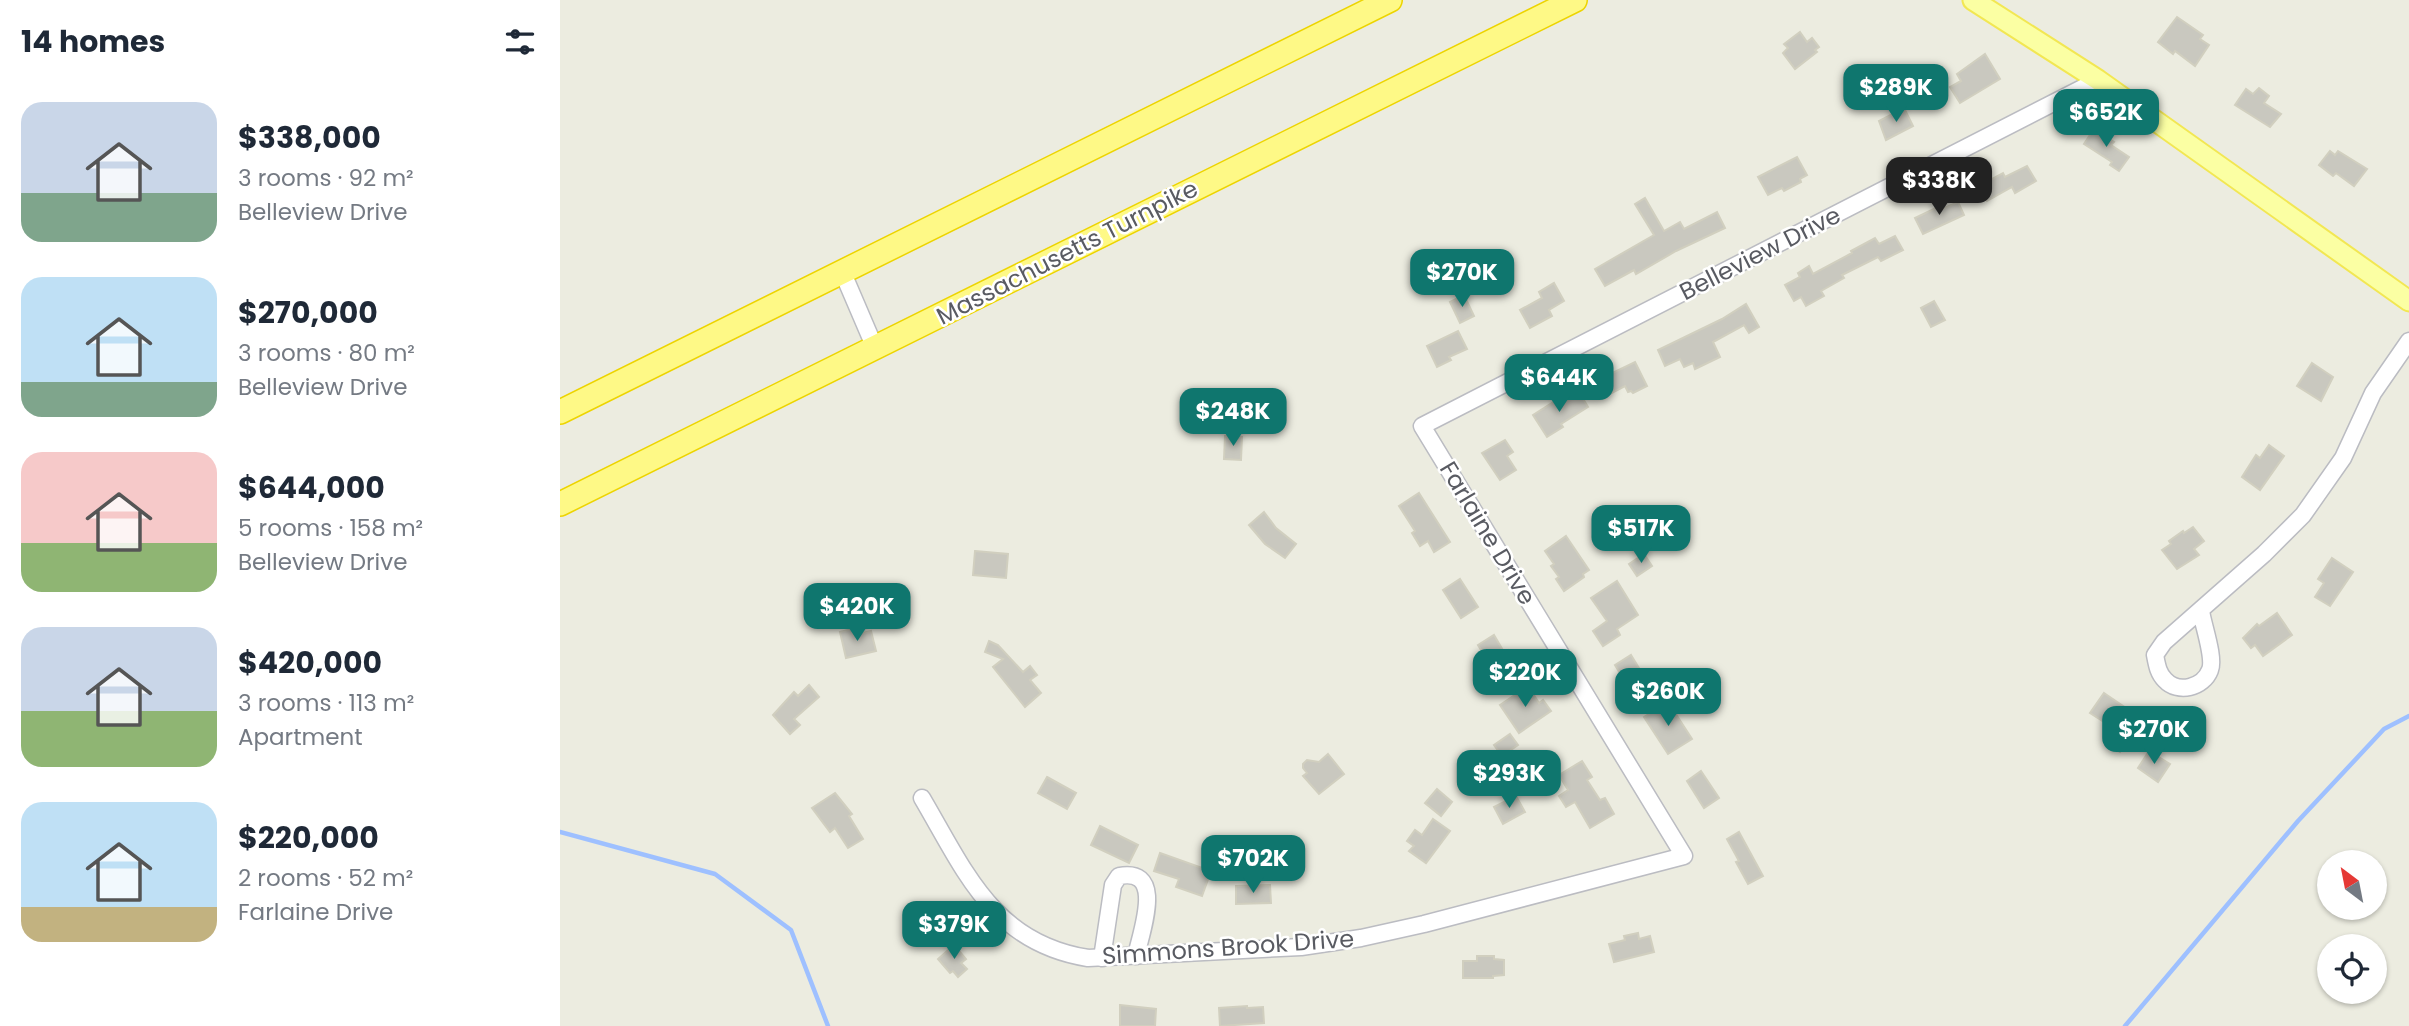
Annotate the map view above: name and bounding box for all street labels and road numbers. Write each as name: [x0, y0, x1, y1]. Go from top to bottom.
street label: Massachusetts Turnpike: [931, 172, 1203, 332]
street label: Belleview Drive: [1674, 198, 1846, 308]
street label: Farlaine Drive: [1432, 455, 1544, 611]
street label: Simmons Brook Drive: [1101, 922, 1355, 972]

